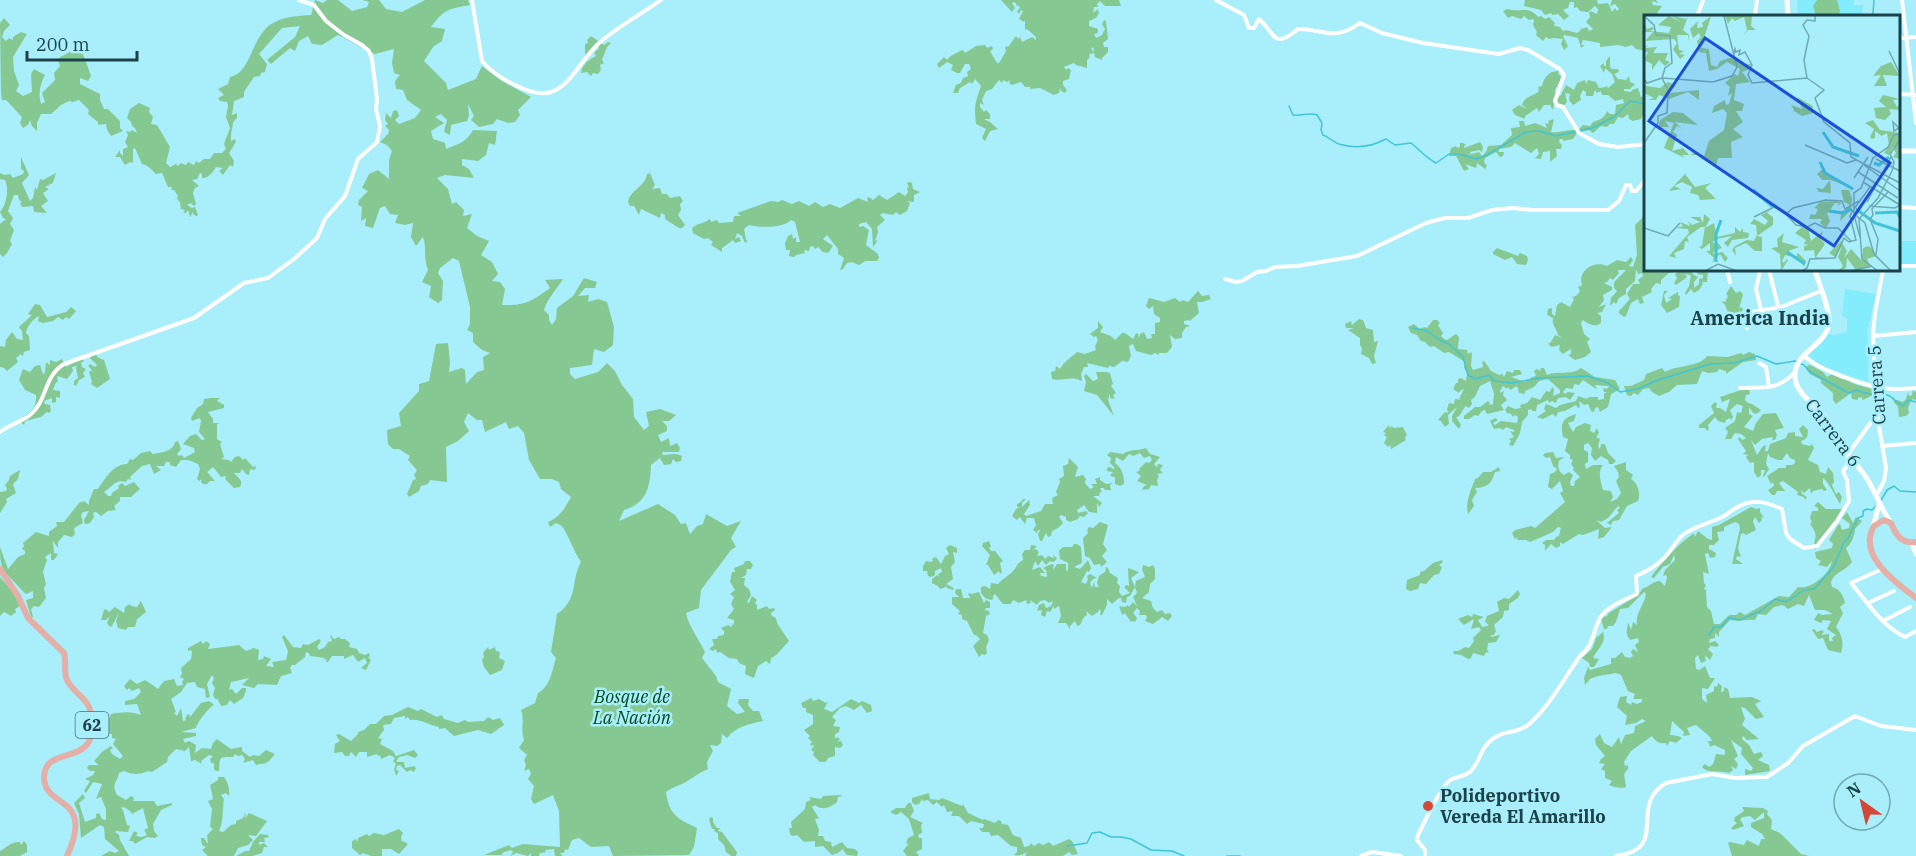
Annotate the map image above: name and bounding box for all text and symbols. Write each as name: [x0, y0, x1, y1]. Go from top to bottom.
inset map: [1644, 15, 1901, 272]
scale bar: [27, 24, 136, 62]
text: 200 m: [36, 33, 90, 56]
district label: America India: [1690, 304, 1830, 331]
street label: Carrera 5: [1862, 344, 1891, 426]
street label: Carrera 6: [1800, 394, 1867, 471]
park label: Bosque de La Nación: [592, 685, 672, 729]
road number: 62: [76, 712, 109, 738]
north arrow: [1832, 772, 1892, 832]
text: N: [1843, 778, 1864, 801]
place label: Polideportivo Vereda El Amarillo: [1440, 784, 1606, 828]
marker: Polideportivo Vereda El Amarillo: [1421, 799, 1435, 813]

